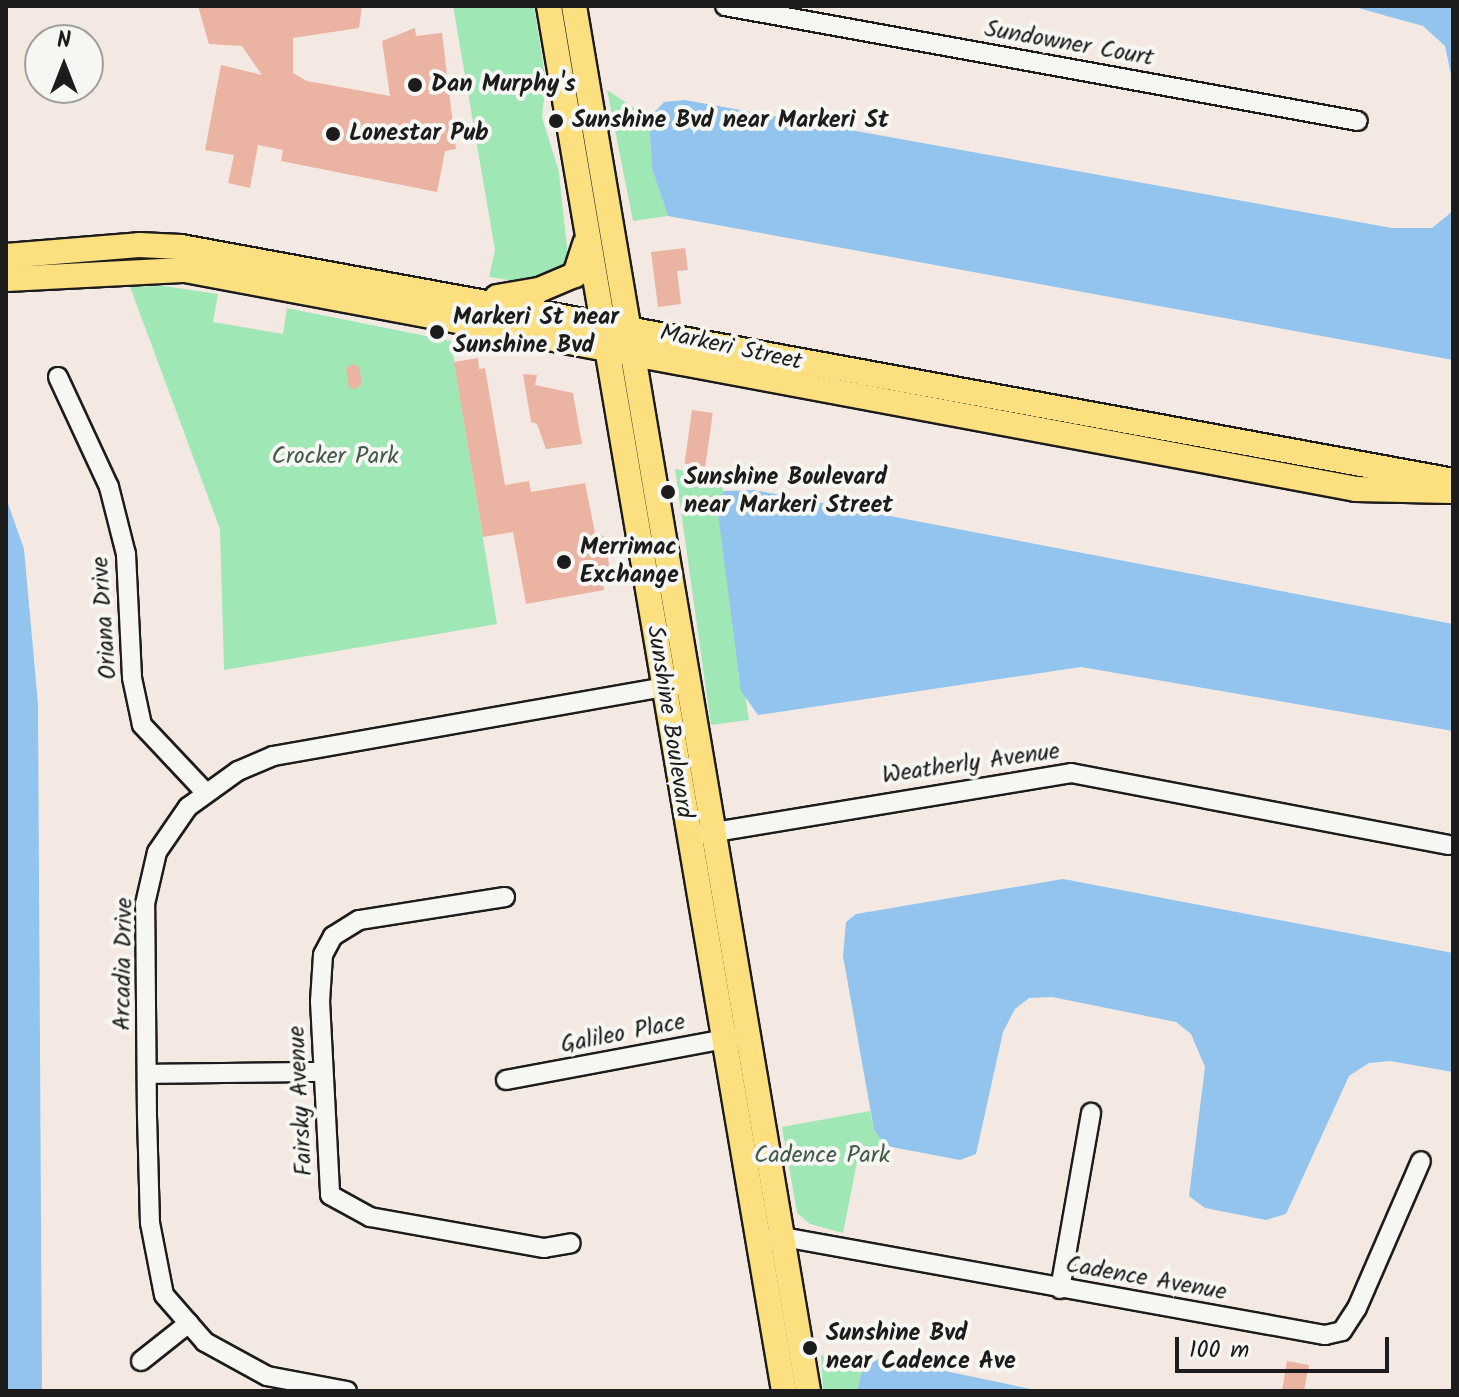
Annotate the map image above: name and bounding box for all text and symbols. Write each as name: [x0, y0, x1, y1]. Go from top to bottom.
street label: Sundowner Court: [982, 15, 1156, 73]
north arrow: [24, 24, 104, 104]
text: N: [57, 24, 71, 59]
place label: Dan Murphy's: [431, 71, 576, 99]
marker: Dan Murphy's: [406, 76, 424, 94]
place label: Sunshine Bvd near Markeri St: [572, 107, 889, 135]
marker: Sunshine Bvd near Markeri St: [547, 112, 565, 130]
place label: Lonestar Pub: [349, 120, 489, 148]
marker: Lonestar Pub: [324, 125, 342, 143]
place label: Markeri St near Sunshine Bvd: [453, 304, 619, 360]
street label: Markeri Street: [657, 319, 805, 377]
marker: Markeri St near Sunshine Bvd: [428, 323, 446, 341]
park label: Crocker Park: [272, 443, 398, 471]
place label: Sunshine Boulevard near Markeri Street: [684, 464, 893, 520]
marker: Sunshine Boulevard near Markeri Street: [659, 483, 677, 501]
place label: Merrimac Exchange: [580, 534, 679, 590]
marker: Merrimac Exchange: [555, 553, 573, 571]
street label: Oriana Drive: [86, 555, 124, 681]
street label: Sunshine Boulevard: [640, 624, 698, 820]
street label: Weatherly Avenue: [880, 737, 1062, 791]
street label: Arcadia Drive: [108, 897, 140, 1031]
street label: Galileo Place: [558, 1008, 688, 1060]
street label: Fairsky Avenue: [283, 1025, 319, 1177]
park label: Cadence Park: [754, 1142, 890, 1170]
street label: Cadence Avenue: [1063, 1251, 1229, 1307]
place label: Sunshine Bvd near Cadence Ave: [826, 1320, 1016, 1376]
scale bar: [1179, 1321, 1393, 1371]
text: 100 m: [1189, 1331, 1249, 1370]
marker: Sunshine Bvd near Cadence Ave: [801, 1339, 819, 1357]

